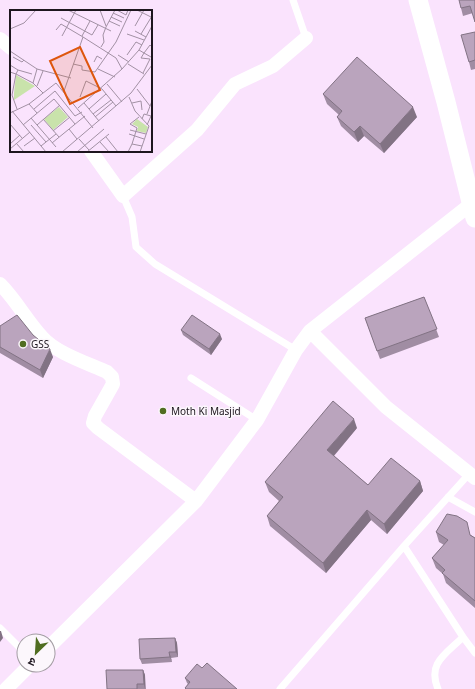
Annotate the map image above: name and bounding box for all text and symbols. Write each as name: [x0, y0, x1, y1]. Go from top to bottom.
inset map: [10, 10, 152, 152]
place label: GSS: [31, 337, 50, 351]
marker: GSS: [18, 339, 28, 349]
place label: Moth Ki Masjid: [171, 404, 241, 418]
marker: Moth Ki Masjid: [158, 406, 168, 416]
north arrow: [16, 633, 56, 673]
text: उ: [25, 654, 38, 671]

